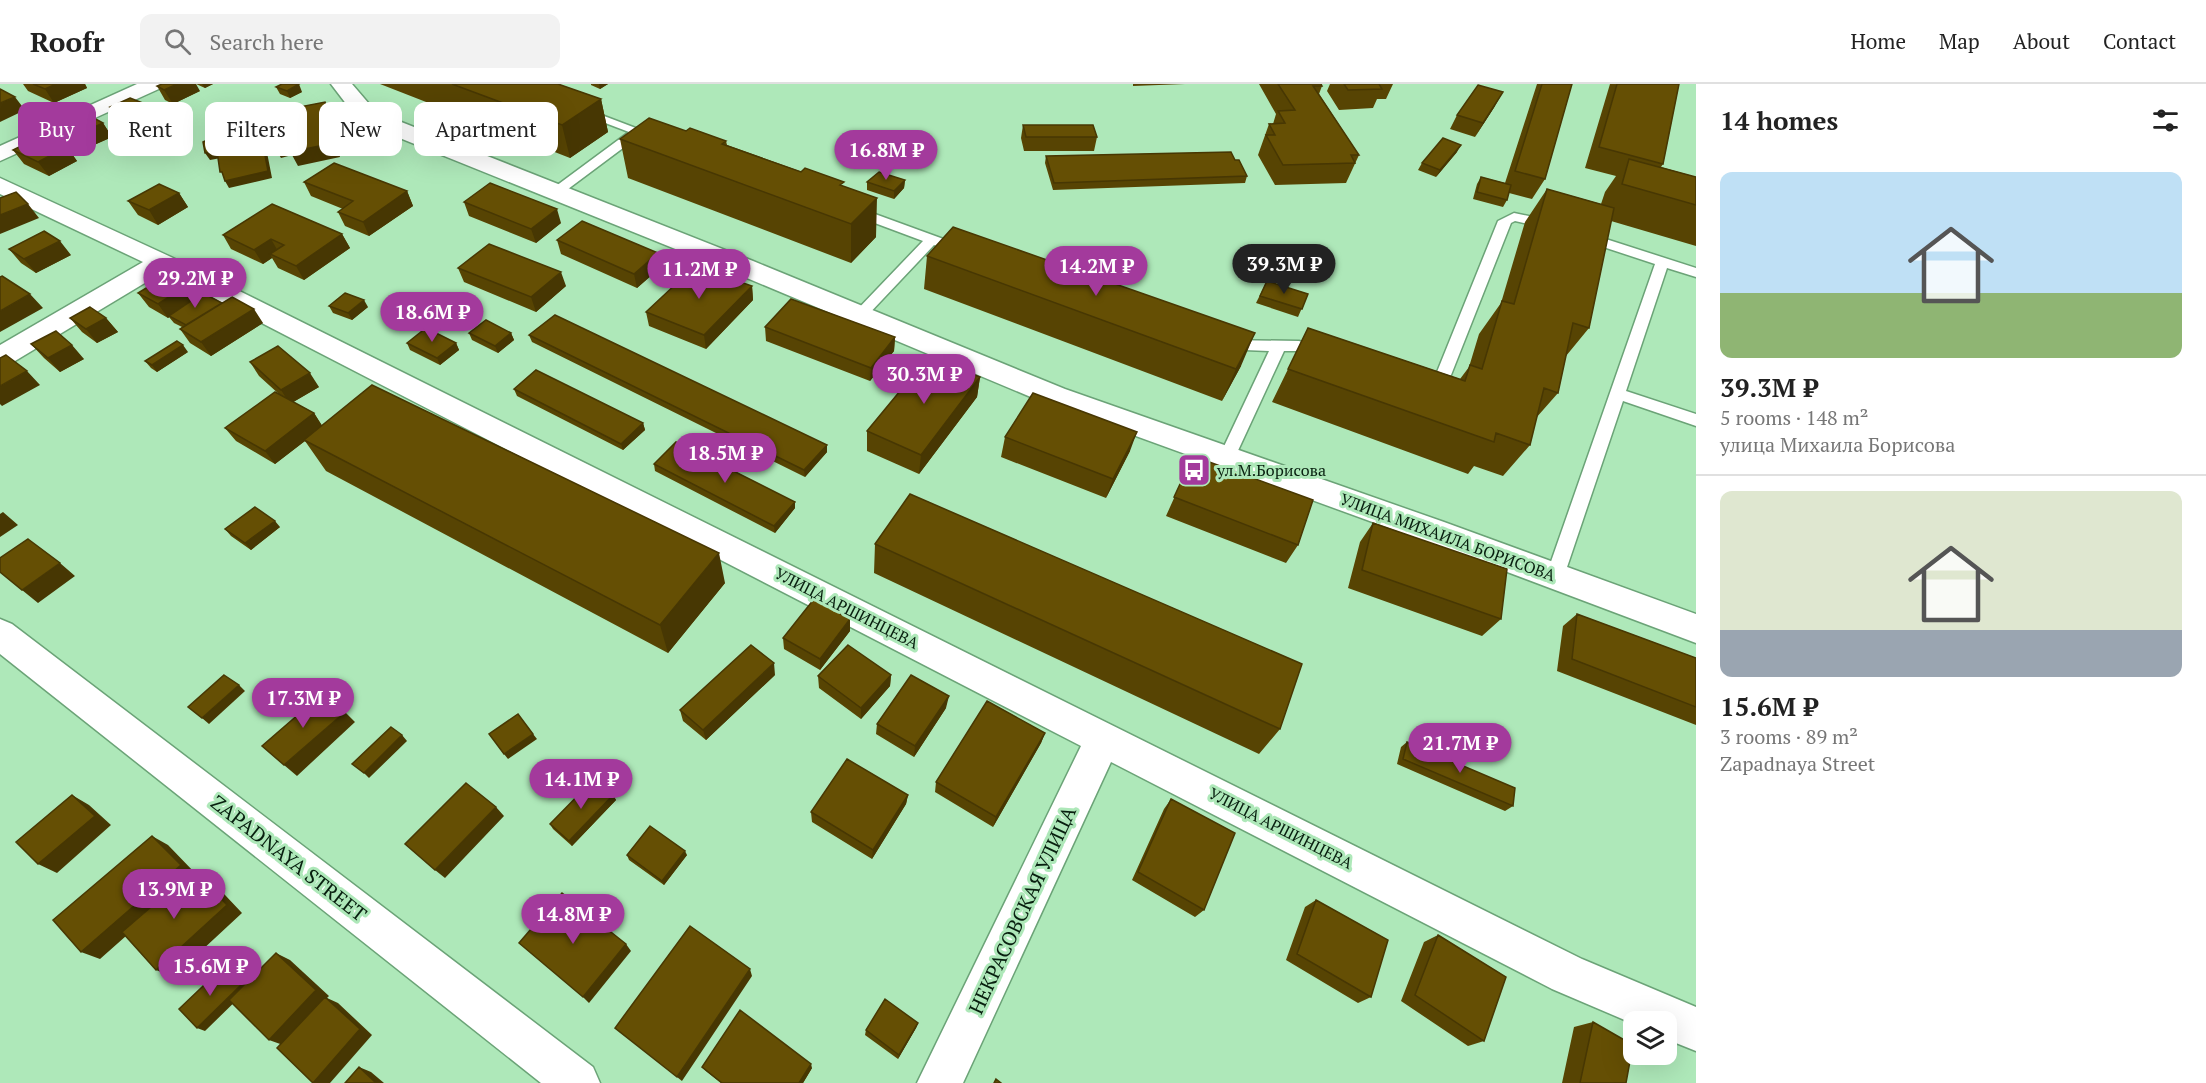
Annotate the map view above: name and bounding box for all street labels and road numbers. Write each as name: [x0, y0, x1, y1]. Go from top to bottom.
street label: УЛИЦА МИХАИЛА БОРИСОВА: [1337, 488, 1559, 586]
street label: УЛИЦА АРШИНЦЕВА: [771, 562, 923, 654]
street label: УЛИЦА АРШИНЦЕВА: [1205, 782, 1357, 874]
street label: ZAPADNAYA STREET: [205, 789, 373, 927]
street label: НЕКРАСОВСКАЯ УЛИЦА: [962, 801, 1082, 1018]

